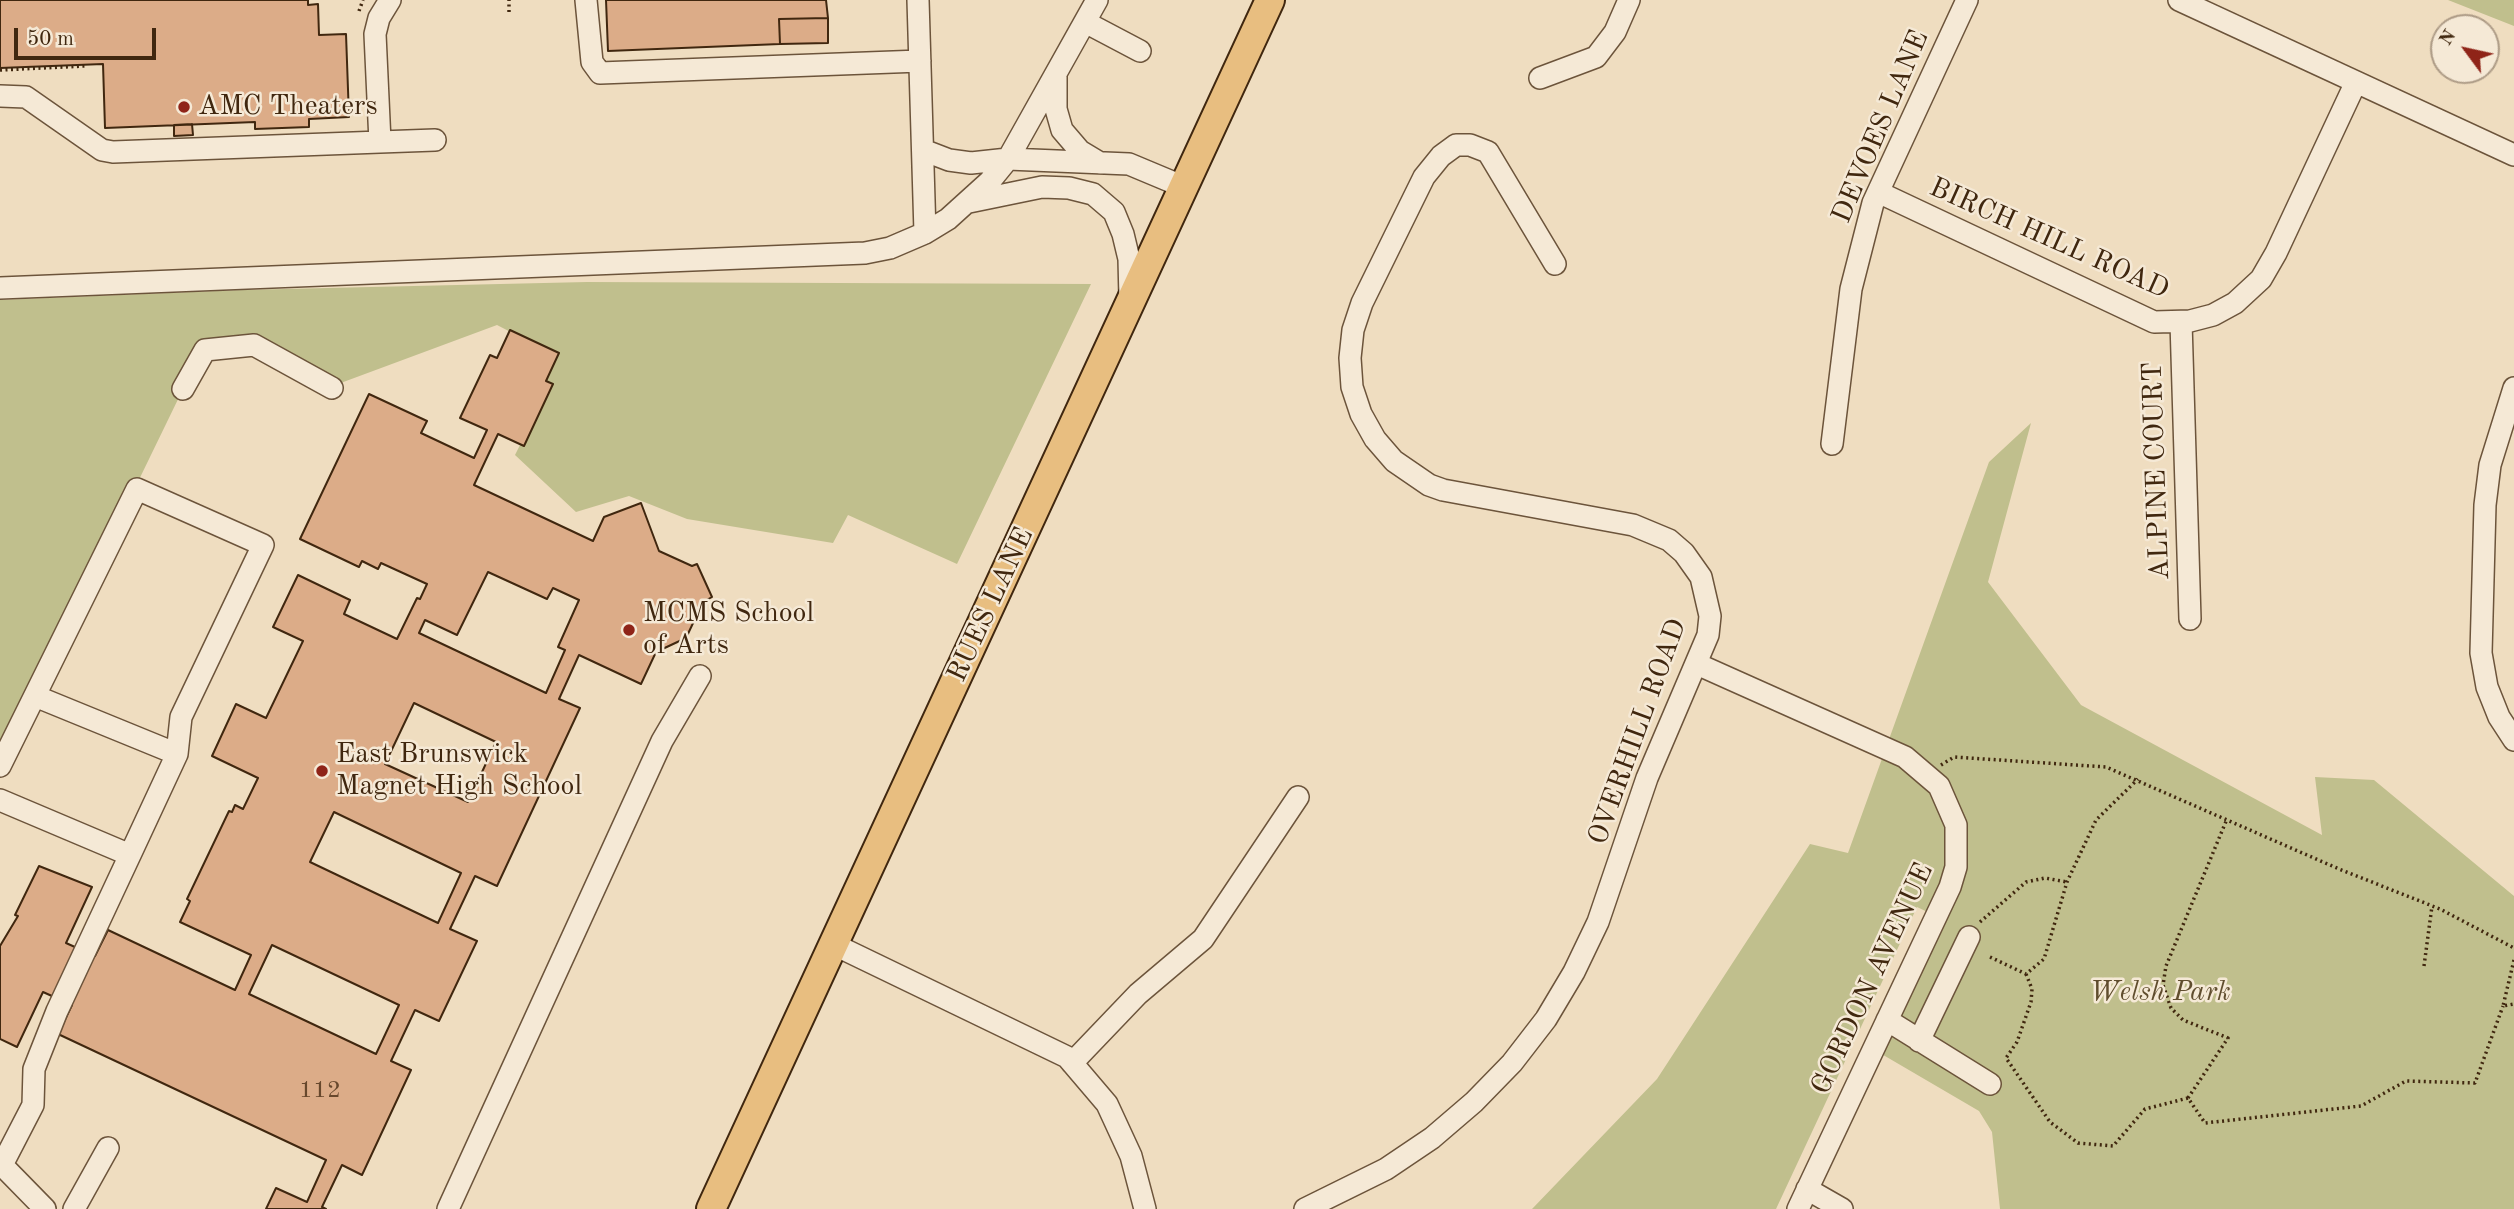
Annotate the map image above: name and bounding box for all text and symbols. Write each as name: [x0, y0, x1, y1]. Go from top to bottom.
scale bar: [18, 14, 159, 58]
north arrow: [2430, 14, 2500, 84]
street label: DEVOES LANE: [1825, 26, 1937, 228]
text: N: [2437, 27, 2461, 50]
text: 50 m: [27, 29, 74, 50]
place label: AMC Theaters: [198, 90, 378, 124]
marker: AMC Theaters: [176, 99, 192, 115]
street label: BIRCH HILL ROAD: [1924, 171, 2174, 307]
street label: ALPINE COURT: [2136, 361, 2178, 581]
street label: RUES LANE: [941, 522, 1041, 688]
place label: MCMS School of Arts: [643, 597, 814, 663]
street label: OVERHILL ROAD: [1582, 614, 1694, 850]
marker: MCMS School of Arts: [621, 622, 637, 638]
place label: East Brunswick Magnet High School: [336, 738, 582, 804]
marker: East Brunswick Magnet High School: [314, 763, 330, 779]
street label: GORDON AVENUE: [1805, 858, 1941, 1100]
park label: Welsh Park: [2089, 976, 2231, 1010]
house number: 112: [299, 1077, 341, 1105]

